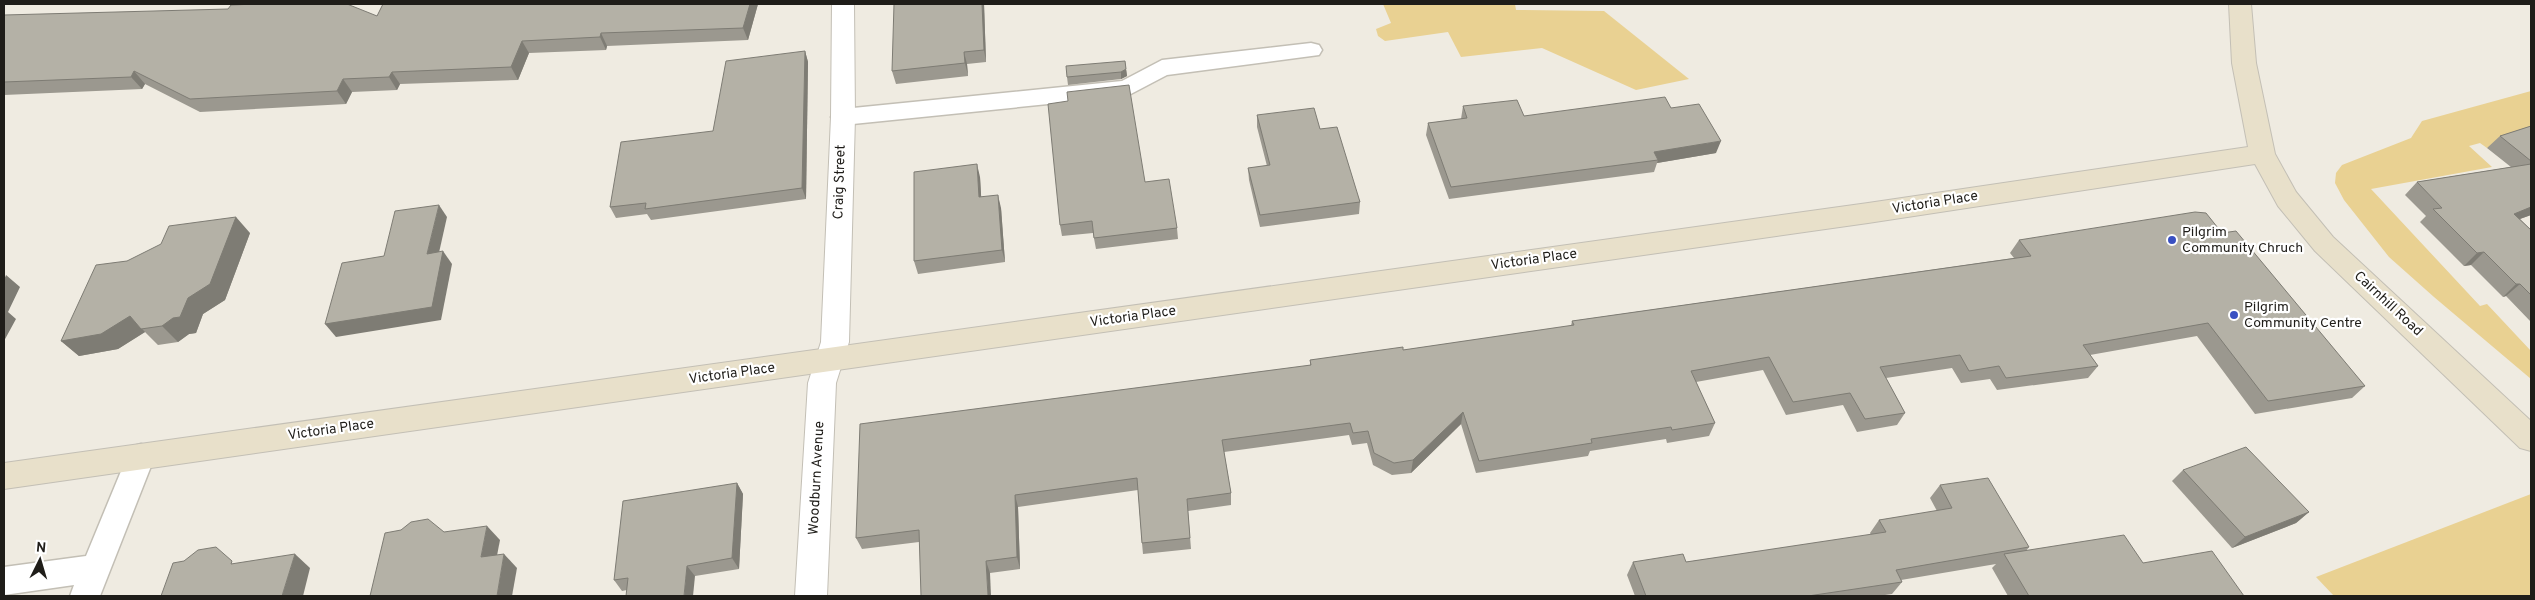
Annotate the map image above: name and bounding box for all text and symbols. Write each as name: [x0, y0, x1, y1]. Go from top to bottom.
street label: Craig Street: [830, 144, 850, 220]
street label: Victoria Place: [1891, 188, 1979, 218]
place label: Pilgrim Community Chruch: [2182, 224, 2303, 257]
marker: Pilgrim Community Chruch: [2166, 234, 2178, 246]
street label: Victoria Place: [1490, 246, 1578, 274]
street label: Cairnhill Road: [2350, 268, 2426, 340]
place label: Pilgrim Community Centre: [2244, 299, 2362, 332]
street label: Victoria Place: [1089, 303, 1177, 331]
marker: Pilgrim Community Centre: [2228, 309, 2240, 321]
street label: Victoria Place: [688, 360, 776, 388]
street label: Victoria Place: [287, 416, 375, 444]
street label: Woodburn Avenue: [806, 421, 828, 535]
north arrow: [15, 535, 65, 585]
text: N: [35, 540, 47, 557]

